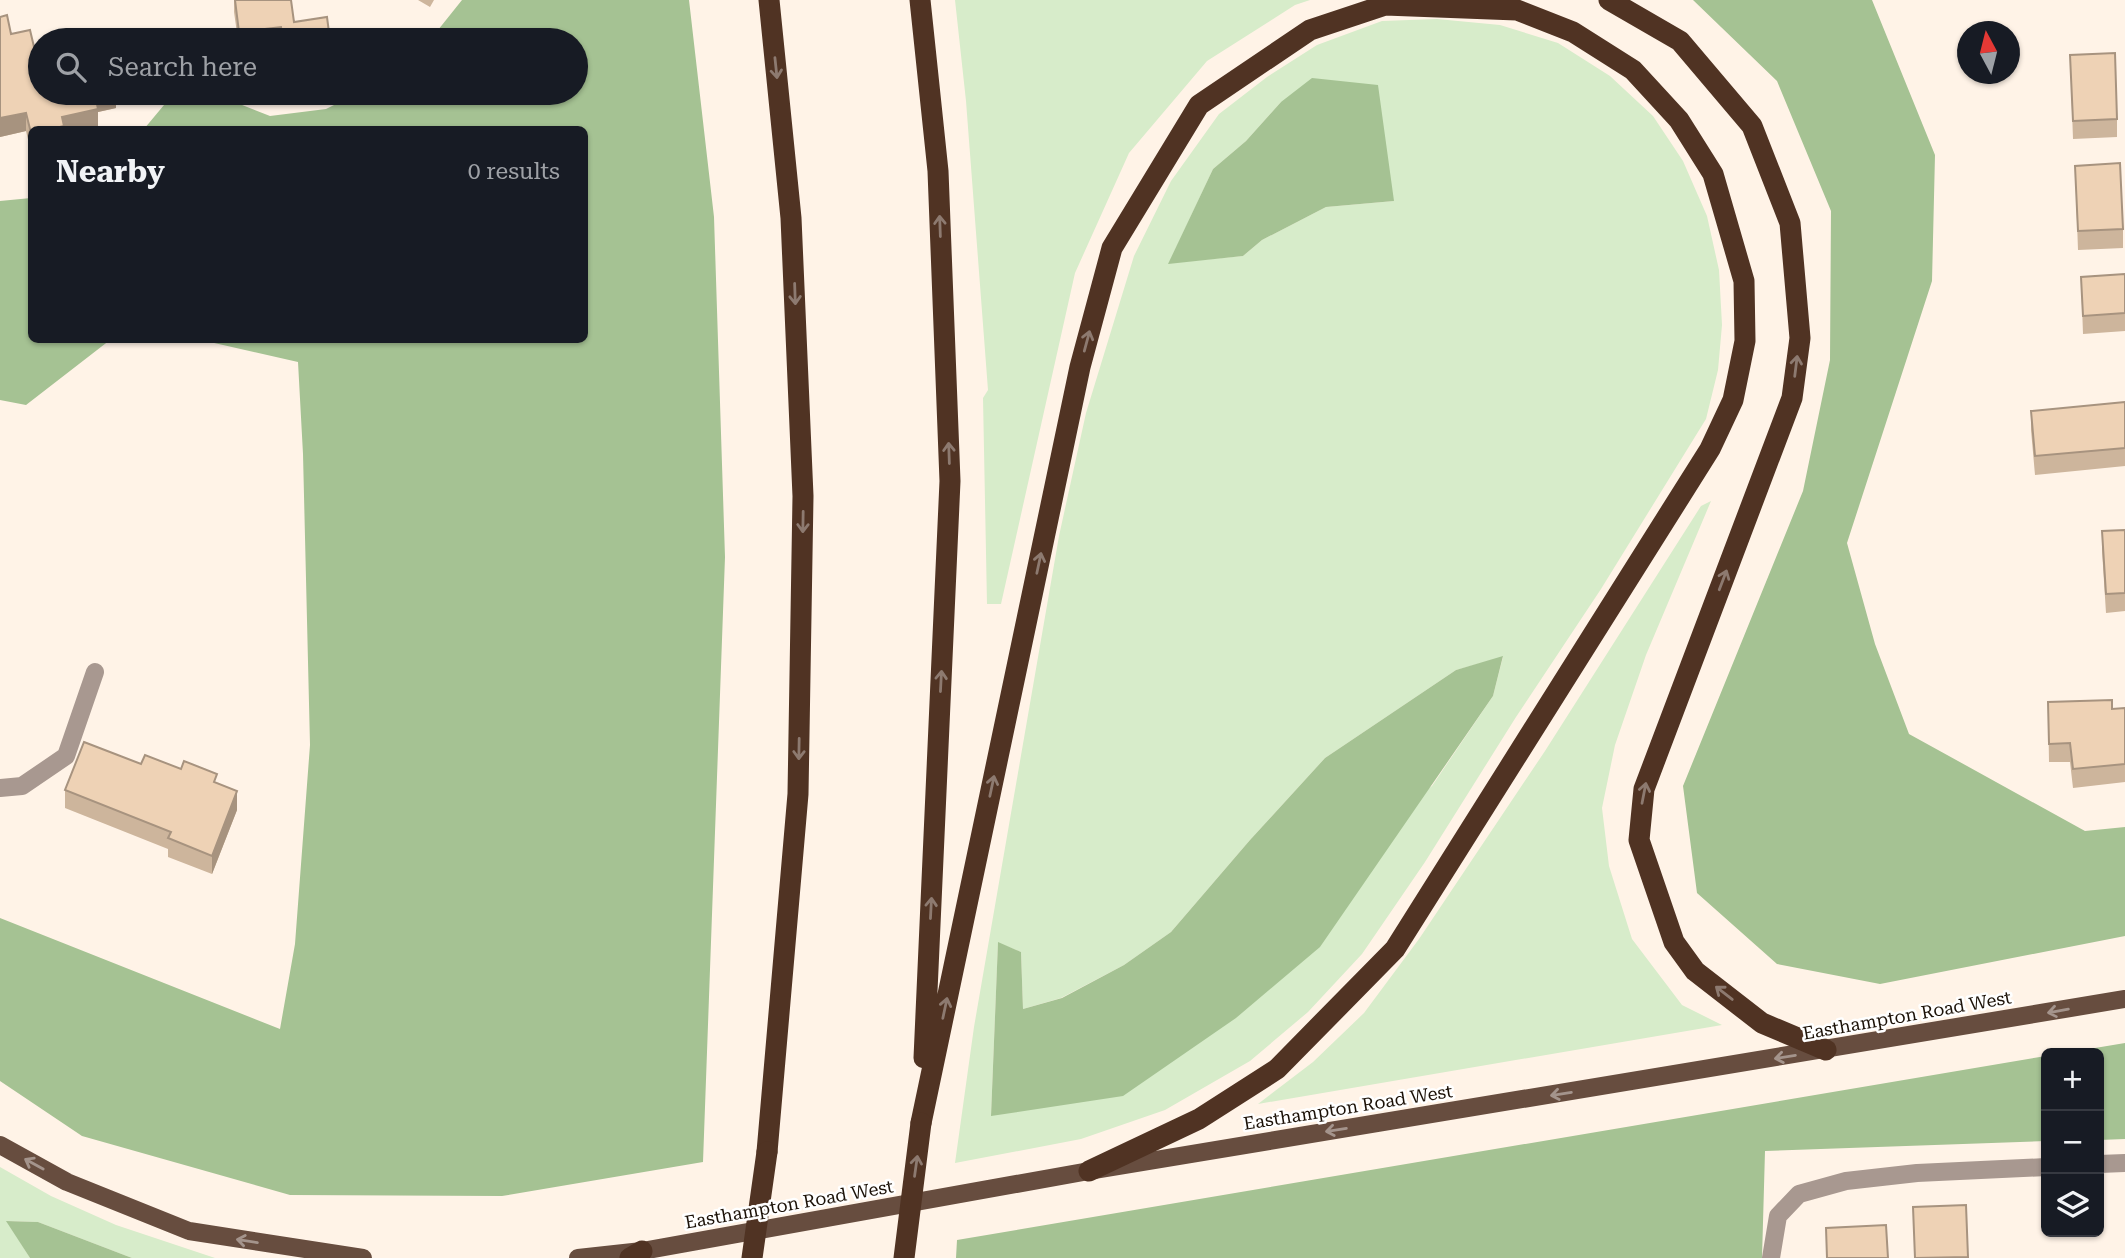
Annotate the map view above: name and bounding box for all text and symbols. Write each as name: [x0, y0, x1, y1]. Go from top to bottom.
north arrow: [1957, 21, 2020, 84]
search box: [28, 28, 588, 105]
icon: search: [52, 48, 90, 86]
text: Search here: [108, 52, 257, 82]
one-way arrow: [769, 56, 782, 79]
text: Nearby: [56, 154, 165, 189]
text: 0 results: [468, 158, 560, 185]
one-way arrow: [933, 215, 946, 238]
one-way arrow: [788, 283, 801, 306]
one-way arrow: [1081, 330, 1094, 352]
one-way arrow: [1790, 355, 1803, 378]
one-way arrow: [943, 442, 956, 465]
one-way arrow: [796, 510, 809, 533]
one-way arrow: [1032, 552, 1046, 575]
one-way arrow: [1718, 570, 1730, 592]
one-way arrow: [935, 669, 948, 692]
one-way arrow: [792, 738, 806, 761]
one-way arrow: [986, 775, 1000, 798]
one-way arrow: [1638, 782, 1651, 805]
one-way arrow: [925, 897, 938, 920]
one-way arrow: [1715, 986, 1734, 1001]
street label: Easthampton Road West: [1801, 986, 2013, 1044]
one-way arrow: [939, 997, 953, 1020]
one-way arrow: [2047, 1005, 2070, 1018]
map controls: [2041, 1048, 2104, 1237]
button: +: [2041, 1048, 2104, 1111]
one-way arrow: [1774, 1051, 1797, 1064]
street label: Easthampton Road West: [1242, 1080, 1454, 1134]
one-way arrow: [1550, 1088, 1573, 1101]
button: −: [2041, 1111, 2104, 1174]
one-way arrow: [1325, 1124, 1348, 1137]
one-way arrow: [909, 1155, 922, 1178]
one-way arrow: [25, 1157, 45, 1171]
button: layers: [2041, 1174, 2104, 1237]
street label: Easthampton Road West: [683, 1175, 895, 1233]
one-way arrow: [236, 1234, 259, 1247]

